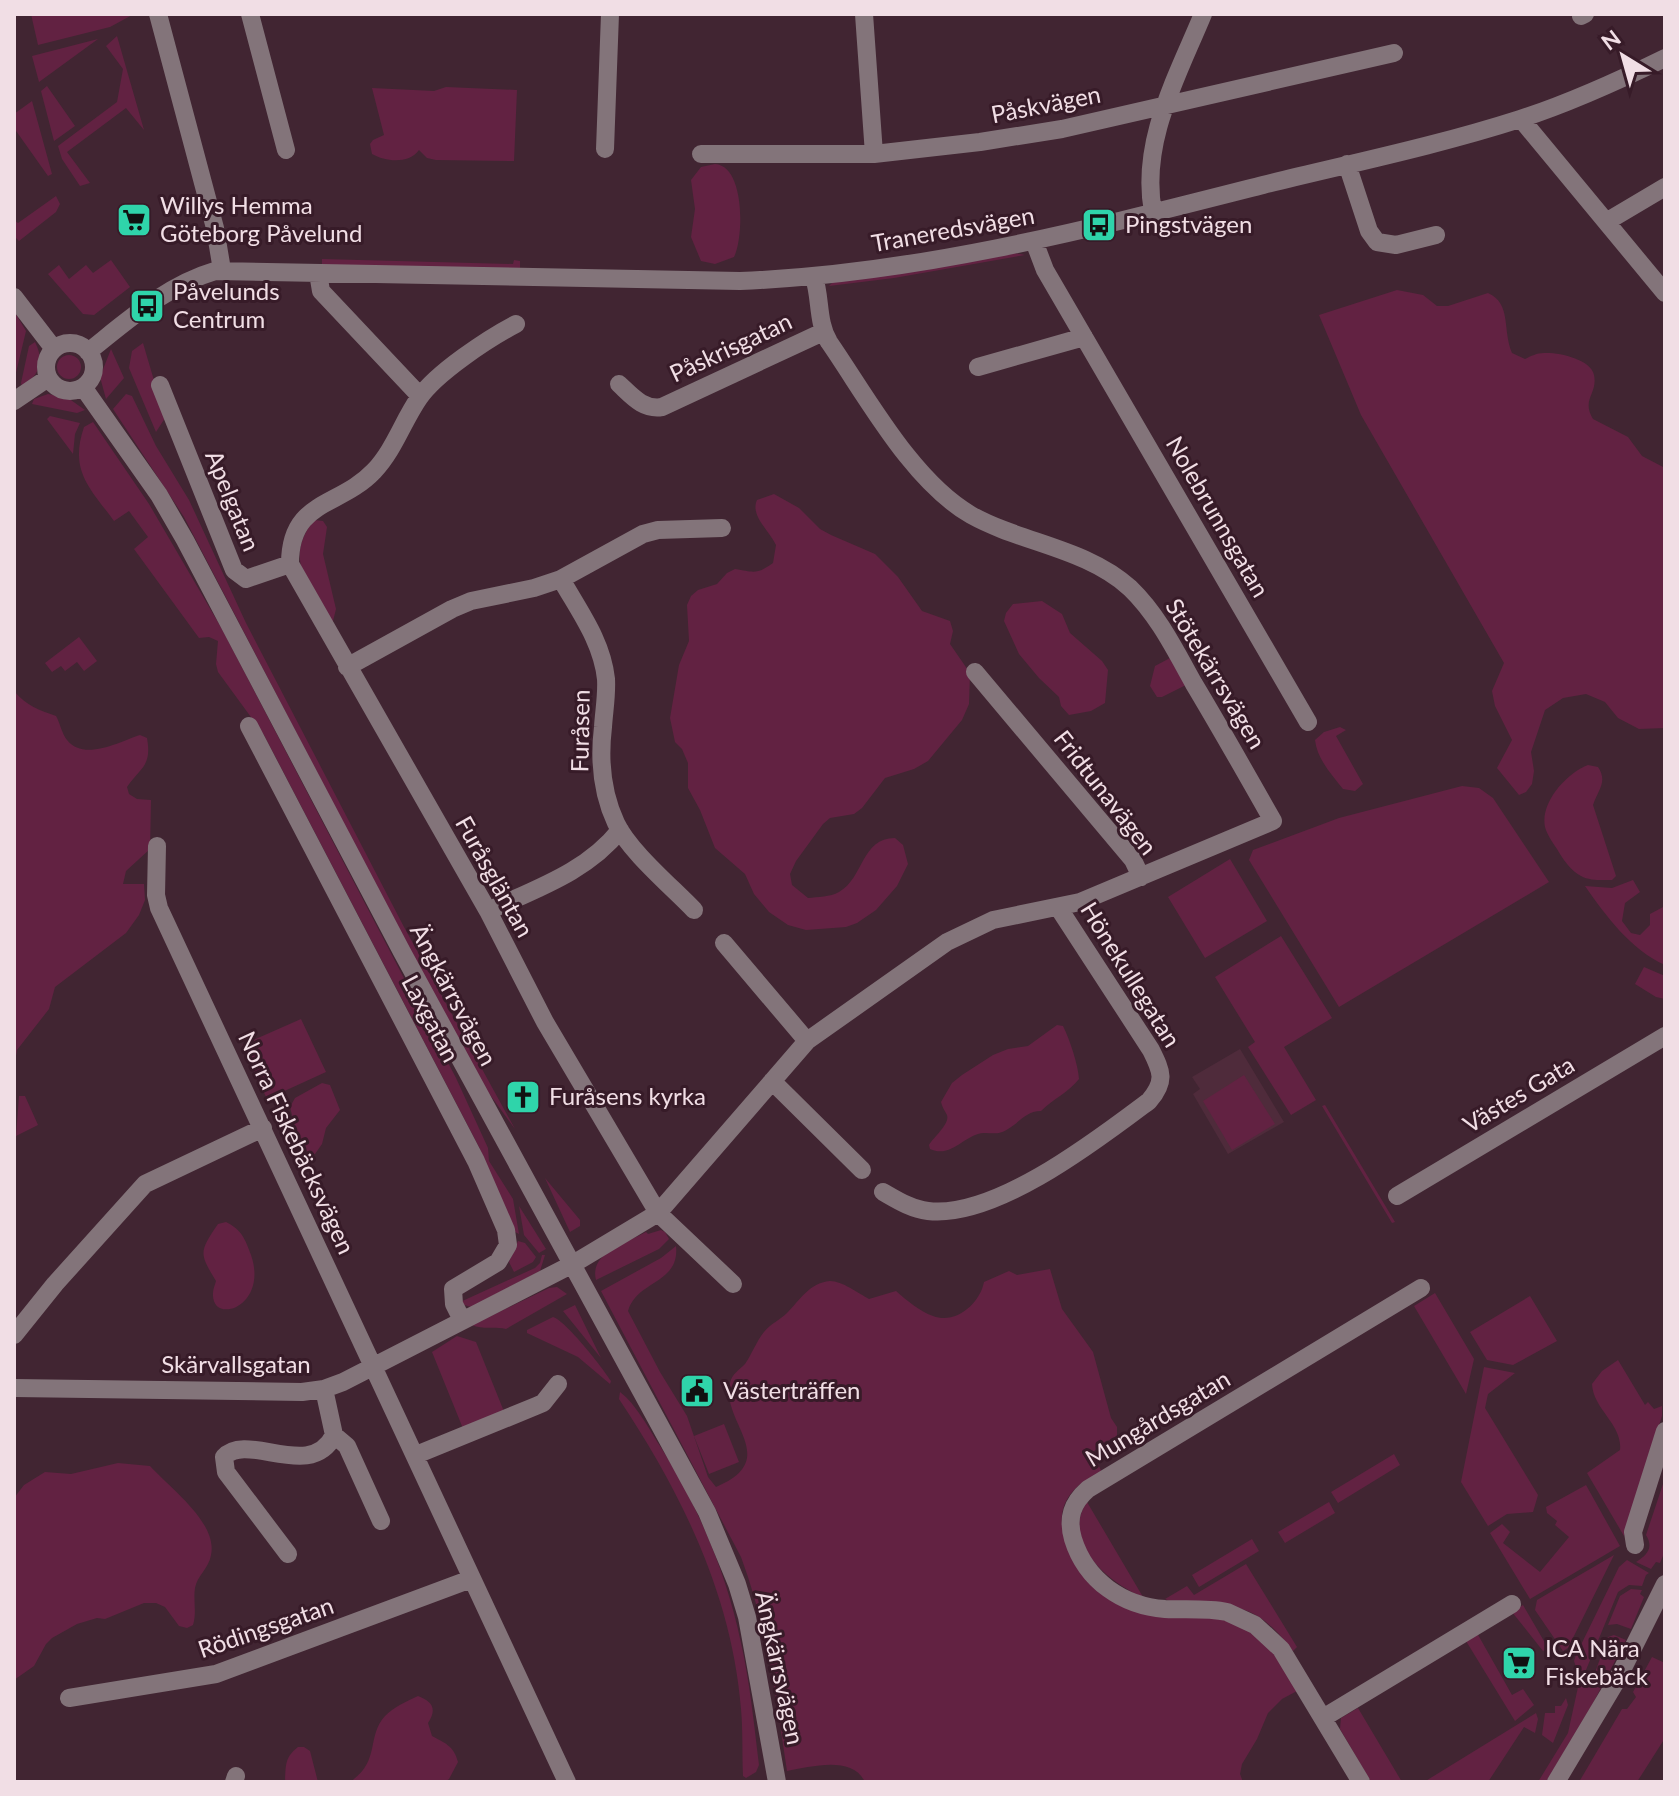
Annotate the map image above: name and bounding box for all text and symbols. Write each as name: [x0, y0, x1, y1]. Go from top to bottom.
north arrow: [1583, 16, 1663, 96]
text: N: [1596, 24, 1626, 56]
street label: Påskvägen: [988, 79, 1103, 128]
place label: Willys Hemma Göteborg Påvelund: [160, 190, 362, 247]
street label: Traneredsvägen: [869, 200, 1037, 257]
supermarket icon: Willys Hemma Göteborg Påvelund: [115, 201, 153, 239]
bus stop icon: Pingstvägen: [1080, 206, 1118, 244]
place label: Pingstvägen: [1125, 209, 1252, 238]
place label: Påvelunds Centrum: [173, 276, 280, 333]
bus stop icon: Påvelunds Centrum: [128, 287, 166, 325]
street label: Påskrisgatan: [665, 306, 796, 388]
street label: Nolebrunnsgatan: [1161, 431, 1276, 602]
street label: Apelgatan: [200, 446, 267, 555]
street label: Stötekärrsvägen: [1160, 593, 1272, 753]
street label: Furåsen: [564, 689, 595, 773]
street label: Fridtunavägen: [1049, 724, 1164, 860]
street label: Furåsgläntan: [450, 811, 540, 942]
street label: Hönekullegatan: [1075, 896, 1187, 1052]
street label: Ängkärrsvägen: [405, 919, 504, 1070]
street label: Laxgatan: [396, 970, 466, 1067]
street label: Norra Fiskebäcksvägen: [233, 1026, 362, 1258]
street label: Västes Gata: [1457, 1049, 1579, 1138]
church icon: Furåsens kyrka: [504, 1078, 542, 1116]
place label: Furåsens kyrka: [549, 1081, 706, 1110]
street label: Skärvallsgatan: [161, 1349, 311, 1378]
street label: Mungårdsgatan: [1080, 1363, 1235, 1472]
public building icon: Västerträffen: [678, 1372, 716, 1410]
place label: Västerträffen: [723, 1375, 861, 1404]
street label: Ängkärrsvägen: [750, 1588, 811, 1747]
street label: Rödingsgatan: [194, 1590, 337, 1663]
place label: ICA Nära Fiskebäck: [1545, 1633, 1649, 1690]
supermarket icon: ICA Nära Fiskebäck: [1500, 1644, 1538, 1682]

